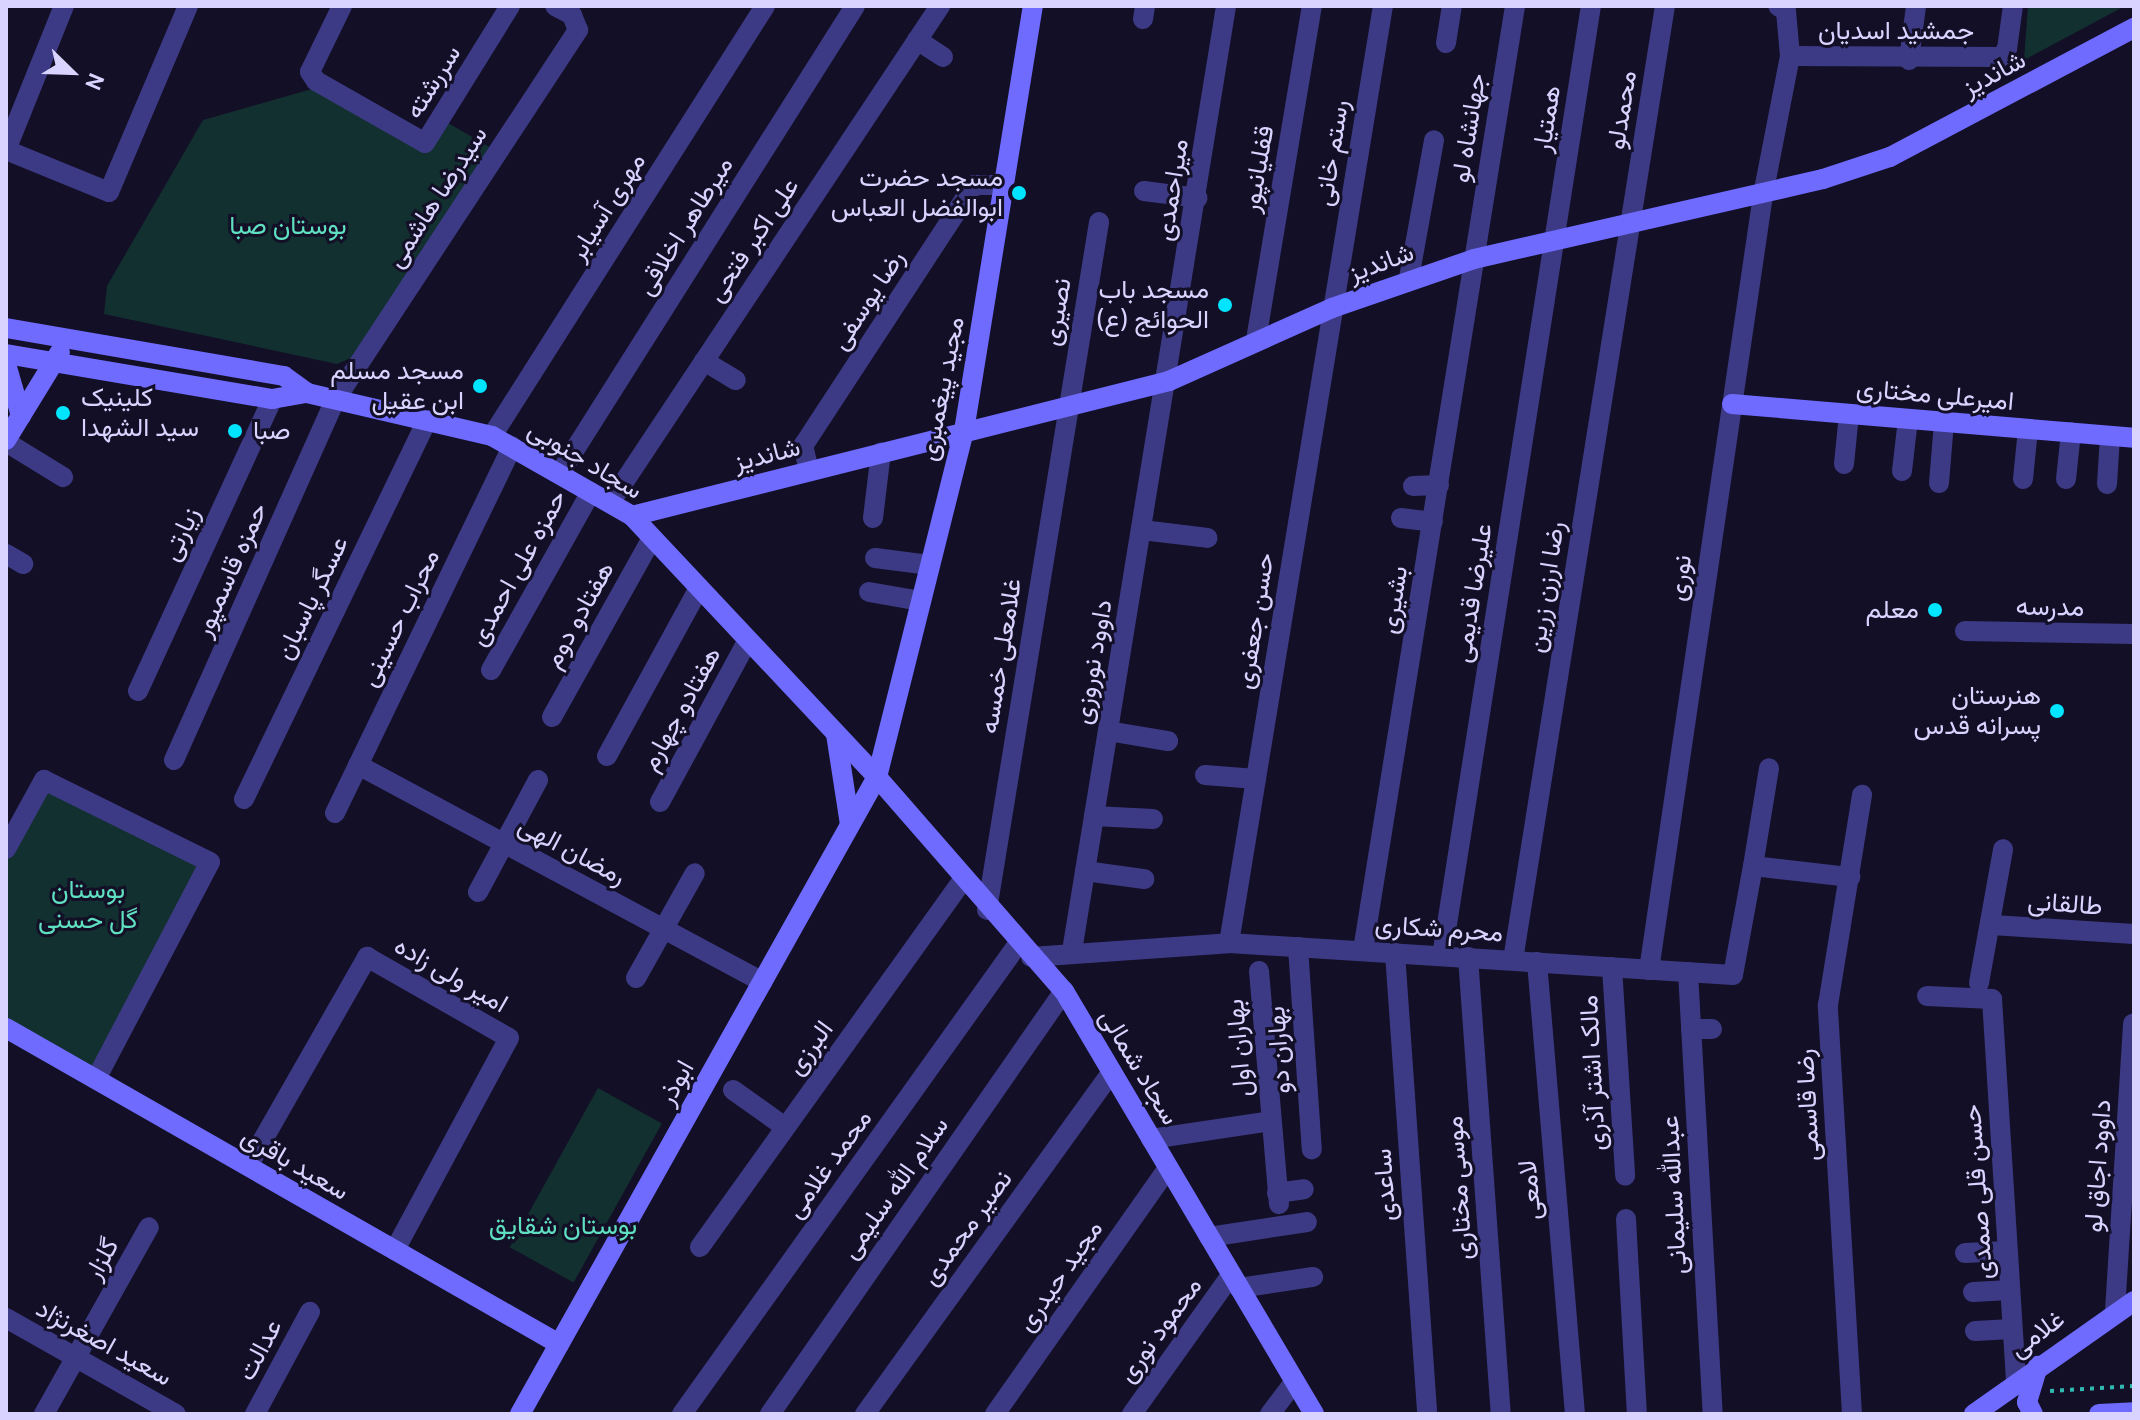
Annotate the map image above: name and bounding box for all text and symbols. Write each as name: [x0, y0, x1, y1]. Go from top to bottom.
street label: جمشید اسدیان: [1818, 15, 1974, 47]
north arrow: [32, 32, 112, 112]
street label: سررشته: [398, 39, 468, 125]
street label: شاندیز: [1957, 44, 2031, 104]
street label: محمدلو: [1600, 68, 1644, 152]
text: N: [79, 69, 110, 94]
street label: جهانشاه لو: [1445, 71, 1493, 185]
street label: همتیار: [1526, 83, 1568, 155]
street label: رستم خانی: [1308, 97, 1356, 209]
street label: سیدرضا هاشمی: [380, 120, 494, 274]
street label: قفلیانپور: [1235, 123, 1281, 215]
street label: میراحمدی: [1149, 137, 1195, 243]
street label: مهری آسیابر: [562, 147, 652, 267]
street label: میرطاهر اخلاقی: [630, 151, 740, 301]
place label: مسجد حضرت ابوالفضل العباس: [831, 162, 1003, 224]
street label: علی اکبر فتحی: [700, 172, 806, 308]
marker: مسجد حضرت ابوالفضل العباس: [1010, 184, 1028, 202]
park label: بوستان صبا: [229, 210, 347, 242]
street label: شاندیز: [1344, 237, 1418, 289]
street label: رضا یوسفی: [824, 244, 912, 356]
place label: مسجد باب الحوائج (ع): [1096, 274, 1209, 336]
street label: نصیری: [1036, 276, 1078, 348]
marker: مسجد باب الحوائج (ع): [1216, 296, 1234, 314]
street label: مجید پیغمبری: [913, 314, 971, 464]
place label: مسجد مسلم ابن عقیل: [330, 355, 464, 416]
street label: امیرعلی مختاری: [1855, 373, 2015, 417]
marker: مسجد مسلم ابن عقیل: [471, 377, 489, 395]
place label: کلینیک سید الشهدا: [81, 382, 199, 444]
marker: کلینیک سید الشهدا: [52, 402, 74, 424]
street label: سجاد جنوبی: [522, 414, 648, 506]
place label: صبا: [253, 415, 291, 447]
marker: صبا: [224, 420, 246, 442]
street label: شاندیز: [730, 432, 804, 478]
street label: حمزه علی احمدی: [462, 485, 574, 651]
street label: حمزه قاسمپور: [188, 498, 274, 642]
street label: زیارتی: [155, 502, 207, 566]
street label: رضا ارزن زرین: [1520, 519, 1572, 655]
street label: علیرضا قدیمی: [1447, 521, 1499, 665]
street label: عسگر پاسبان: [269, 531, 355, 665]
street label: محراب حسینی: [353, 544, 447, 692]
street label: حسن جعفری: [1229, 551, 1281, 691]
street label: نوری: [1661, 553, 1699, 603]
street label: هفتادو دوم: [537, 556, 621, 674]
street label: بشیری: [1373, 564, 1415, 636]
street label: غلامعلی خمسه: [973, 576, 1029, 736]
street label: مدرسه: [2015, 591, 2085, 623]
place label: معلم: [1866, 594, 1919, 626]
street label: داوود نوروزی: [1067, 597, 1119, 727]
marker: معلم: [1926, 601, 1944, 619]
street label: هفتادو چهارم: [634, 641, 728, 777]
place label: هنرستان پسرانه قدس: [1913, 680, 2041, 742]
marker: هنرستان پسرانه قدس: [2048, 702, 2066, 720]
street label: رمضان الهی: [513, 810, 631, 892]
park label: بوستان گل حسنی: [38, 874, 138, 936]
street label: طالقانی: [2026, 886, 2104, 922]
street label: محرم شکاری: [1374, 909, 1504, 949]
street label: امیر ولی زاده: [389, 930, 513, 1020]
street label: مالک اشتر آذری: [1573, 994, 1613, 1152]
street label: بهاران اول: [1219, 998, 1259, 1098]
street label: سجاد شمالی: [1092, 1003, 1186, 1131]
street label: بهاران دو: [1260, 1005, 1298, 1095]
street label: البرزی: [780, 1015, 840, 1081]
street label: رضا قاسمی: [1789, 1048, 1827, 1162]
street label: ابوذر: [651, 1055, 701, 1111]
street label: داوود اجاق لو: [2078, 1099, 2118, 1233]
street label: حسن قلی صمدی: [1956, 1103, 2000, 1281]
street label: محمد غلامی: [779, 1104, 879, 1224]
street label: سلام الله سلیمی: [834, 1111, 956, 1265]
street label: موسی مختاری: [1438, 1115, 1480, 1261]
street label: عبدالله سلیمانی: [1654, 1115, 1694, 1275]
street label: سعید باقری: [236, 1121, 354, 1207]
street label: ساعدی: [1367, 1147, 1403, 1223]
street label: لامعی: [1512, 1159, 1548, 1221]
street label: نصیر محمدی: [915, 1164, 1019, 1292]
park label: بوستان شقایق: [489, 1210, 637, 1242]
street label: مجید حیدری: [1010, 1214, 1110, 1338]
street label: گلزار: [78, 1233, 126, 1285]
street label: محمود نوری: [1111, 1271, 1209, 1389]
street label: سعید اصغرنژاد: [31, 1293, 177, 1393]
street label: غلامی: [2003, 1304, 2071, 1364]
street label: عدالت: [231, 1314, 289, 1386]

